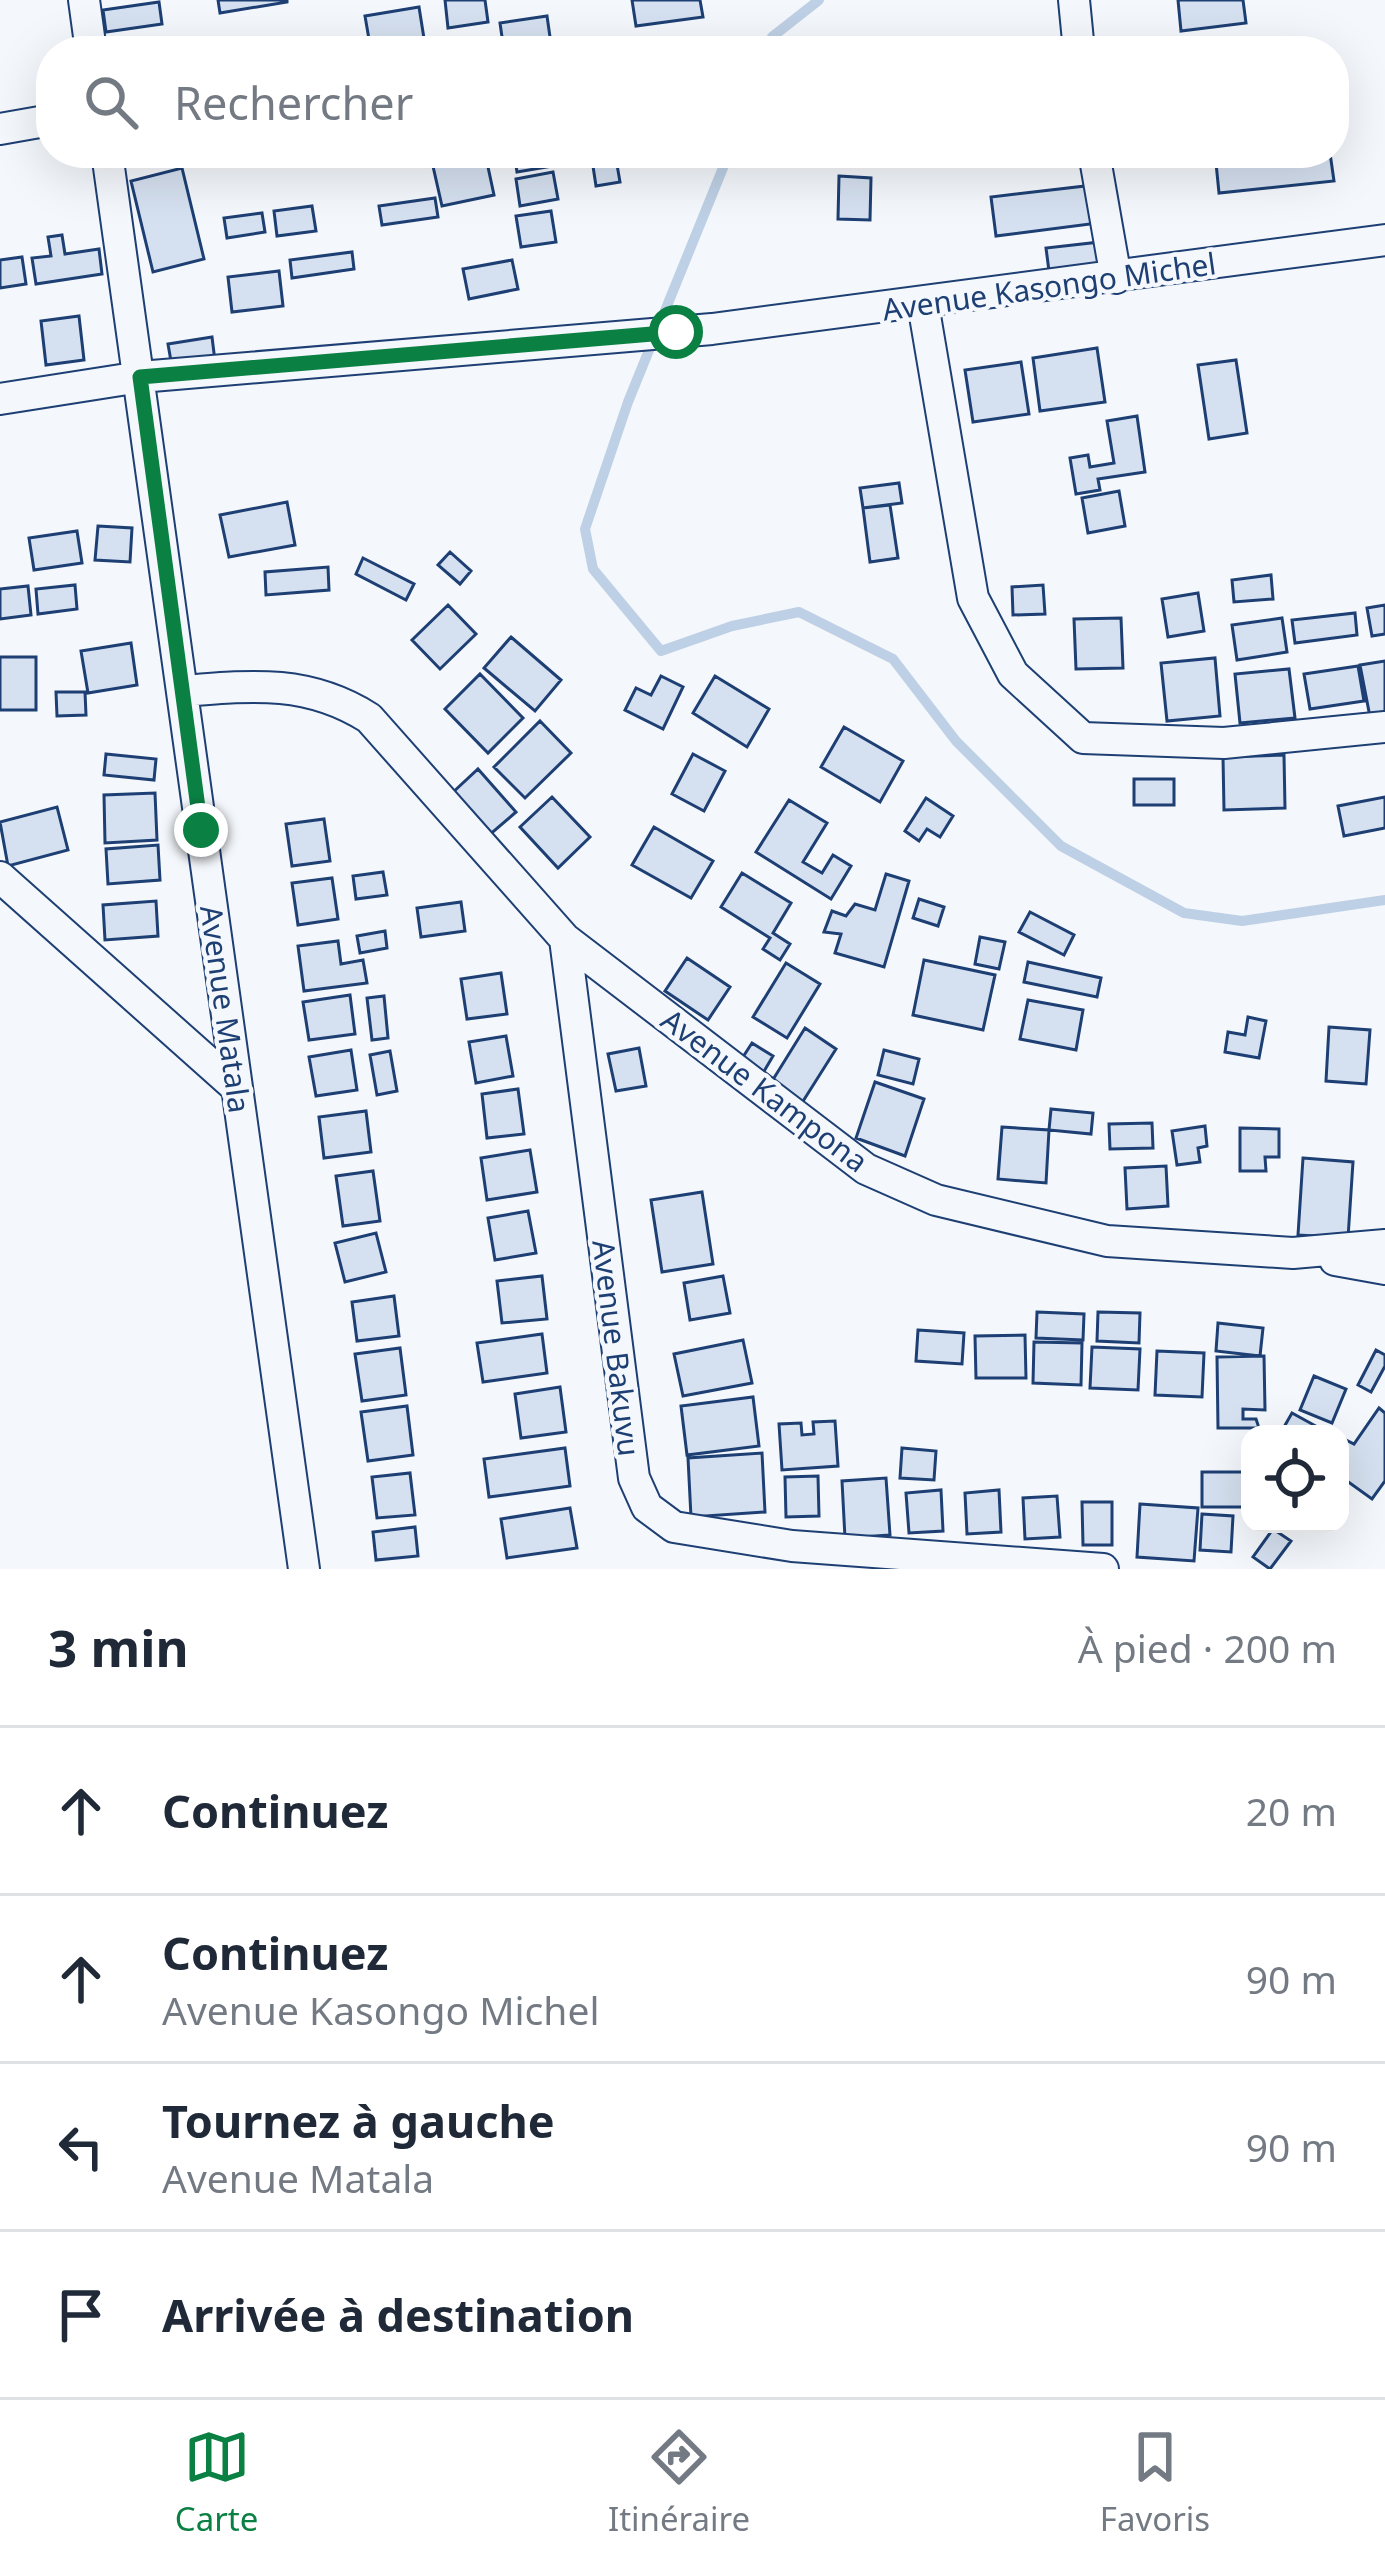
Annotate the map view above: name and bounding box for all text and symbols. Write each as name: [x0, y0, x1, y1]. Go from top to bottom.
search box: [36, 36, 1349, 168]
icon: search: [78, 69, 144, 135]
text: Rechercher: [174, 72, 413, 133]
street label: Avenue Kasongo Michel: [880, 242, 1218, 330]
route start: [649, 305, 703, 359]
route end: [174, 803, 228, 857]
street label: Avenue Matala: [191, 902, 261, 1116]
street label: Avenue Kampona: [653, 999, 877, 1181]
street label: Avenue Bakuvu: [583, 1237, 651, 1459]
map controls: [1241, 1425, 1349, 1533]
button: locate: [1241, 1425, 1349, 1533]
text: 3 min: [48, 1612, 189, 1682]
text: À pied · 200 m: [1078, 1621, 1337, 1674]
icon: ahead: [48, 1778, 114, 1844]
text: Continuez: [162, 1780, 388, 1841]
text: 20 m: [1246, 1784, 1337, 1837]
text: Continuez: [162, 1922, 388, 1983]
icon: ahead: [48, 1946, 114, 2012]
text: 90 m: [1246, 1952, 1337, 2005]
text: Avenue Kasongo Michel: [162, 1983, 600, 2036]
text: Tournez à gauche: [162, 2090, 555, 2151]
icon: left: [48, 2114, 114, 2180]
text: 90 m: [1246, 2120, 1337, 2173]
text: Avenue Matala: [162, 2151, 434, 2204]
icon: arrive: [48, 2282, 114, 2348]
text: Arrivée à destination: [162, 2284, 634, 2345]
tab: Carte: [175, 2424, 258, 2541]
tab: Itinéraire: [608, 2424, 750, 2541]
tab: Favoris: [1100, 2424, 1210, 2541]

